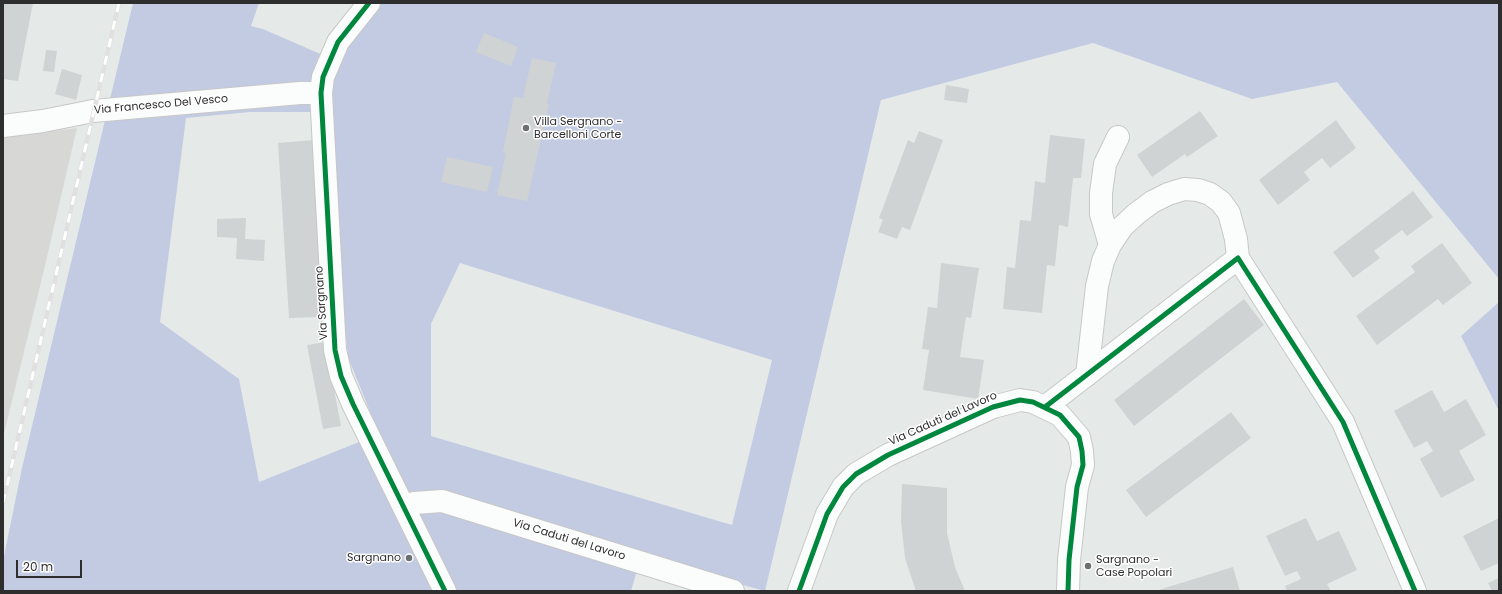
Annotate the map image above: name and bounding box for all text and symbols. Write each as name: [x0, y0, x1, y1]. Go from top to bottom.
street label: Via Francesco Del Vesco: [93, 93, 229, 117]
place label: Villa Sergnano - Barcelloni Corte: [534, 115, 622, 141]
marker: Villa Sergnano - Barcelloni Corte: [521, 123, 531, 133]
street label: Via Sargnano: [313, 265, 331, 341]
street label: Via Caduti del Lavoro: [887, 389, 999, 449]
street label: Via Caduti del Lavoro: [511, 517, 627, 563]
place label: Sargnano: [347, 551, 401, 565]
scale bar: [18, 552, 84, 578]
marker: Sargnano: [404, 553, 414, 563]
place label: Sargnano - Case Popolari: [1096, 553, 1172, 579]
text: 20 m: [23, 558, 53, 575]
marker: Sargnano - Case Popolari: [1083, 561, 1093, 571]

